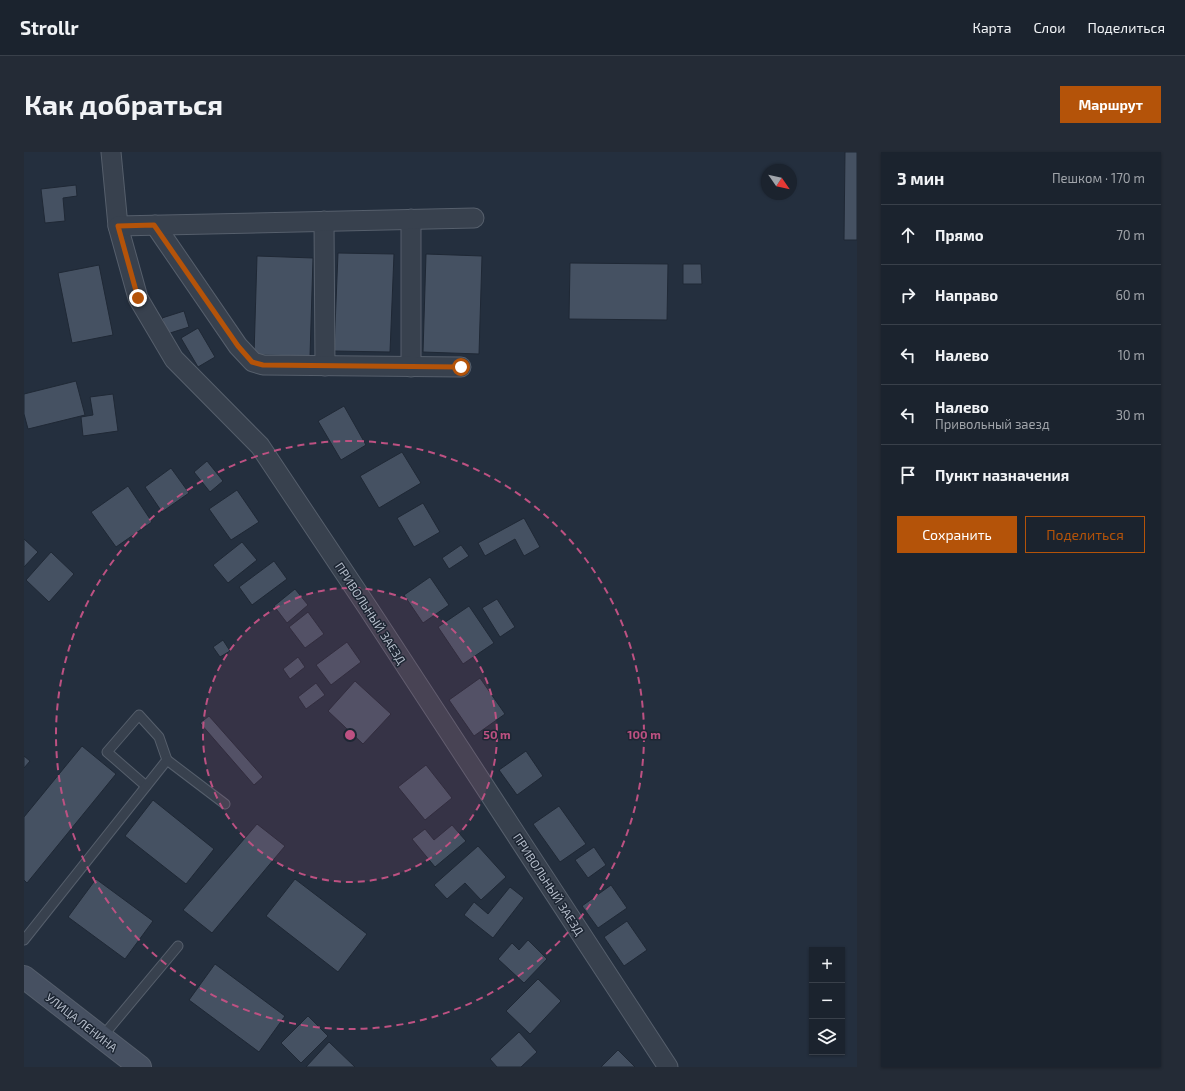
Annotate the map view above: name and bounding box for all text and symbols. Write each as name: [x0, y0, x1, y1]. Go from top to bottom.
text: Strollr: [20, 16, 79, 39]
text: Карта: [972, 19, 1011, 36]
text: Слои: [1033, 19, 1065, 36]
text: Поделиться: [1087, 19, 1165, 36]
button: Маршрут: [1060, 86, 1161, 123]
text: Как добраться: [24, 87, 223, 121]
north arrow: [761, 164, 797, 200]
text: 3 мин: [897, 168, 944, 188]
text: Пешком · 170 m: [1052, 170, 1145, 186]
icon: ahead: [897, 224, 919, 246]
text: Прямо: [935, 226, 984, 244]
text: 70 m: [1116, 227, 1145, 243]
icon: right: [897, 284, 919, 306]
text: Направо: [935, 286, 998, 304]
text: 60 m: [1115, 287, 1145, 303]
route end: [129, 289, 147, 307]
icon: left: [897, 344, 919, 366]
text: Налево: [935, 346, 989, 364]
text: 10 m: [1118, 347, 1145, 363]
route start: [452, 358, 470, 376]
text: Налево: [935, 398, 989, 416]
icon: left: [897, 404, 919, 426]
text: 30 m: [1116, 407, 1145, 423]
text: Привольный заезд: [935, 416, 1050, 432]
icon: arrive: [897, 464, 919, 486]
text: Пункт назначения: [935, 466, 1069, 484]
button: Сохранить: [897, 516, 1017, 553]
button: Поделиться: [1025, 516, 1145, 553]
street label: ПРИВОЛЬНЫЙ ЗАЕЗД: [333, 559, 409, 667]
text: 50 m: [483, 727, 511, 741]
text: 100 m: [627, 727, 661, 741]
centre of rings: [343, 728, 357, 742]
street label: ПРИВОЛЬНЫЙ ЗАЕЗД: [511, 830, 587, 938]
map controls: [809, 947, 845, 1055]
button: +: [809, 947, 845, 983]
button: −: [809, 983, 845, 1019]
street label: УЛИЦА ЛЕНИНА: [43, 990, 121, 1055]
button: layers: [809, 1019, 845, 1055]

